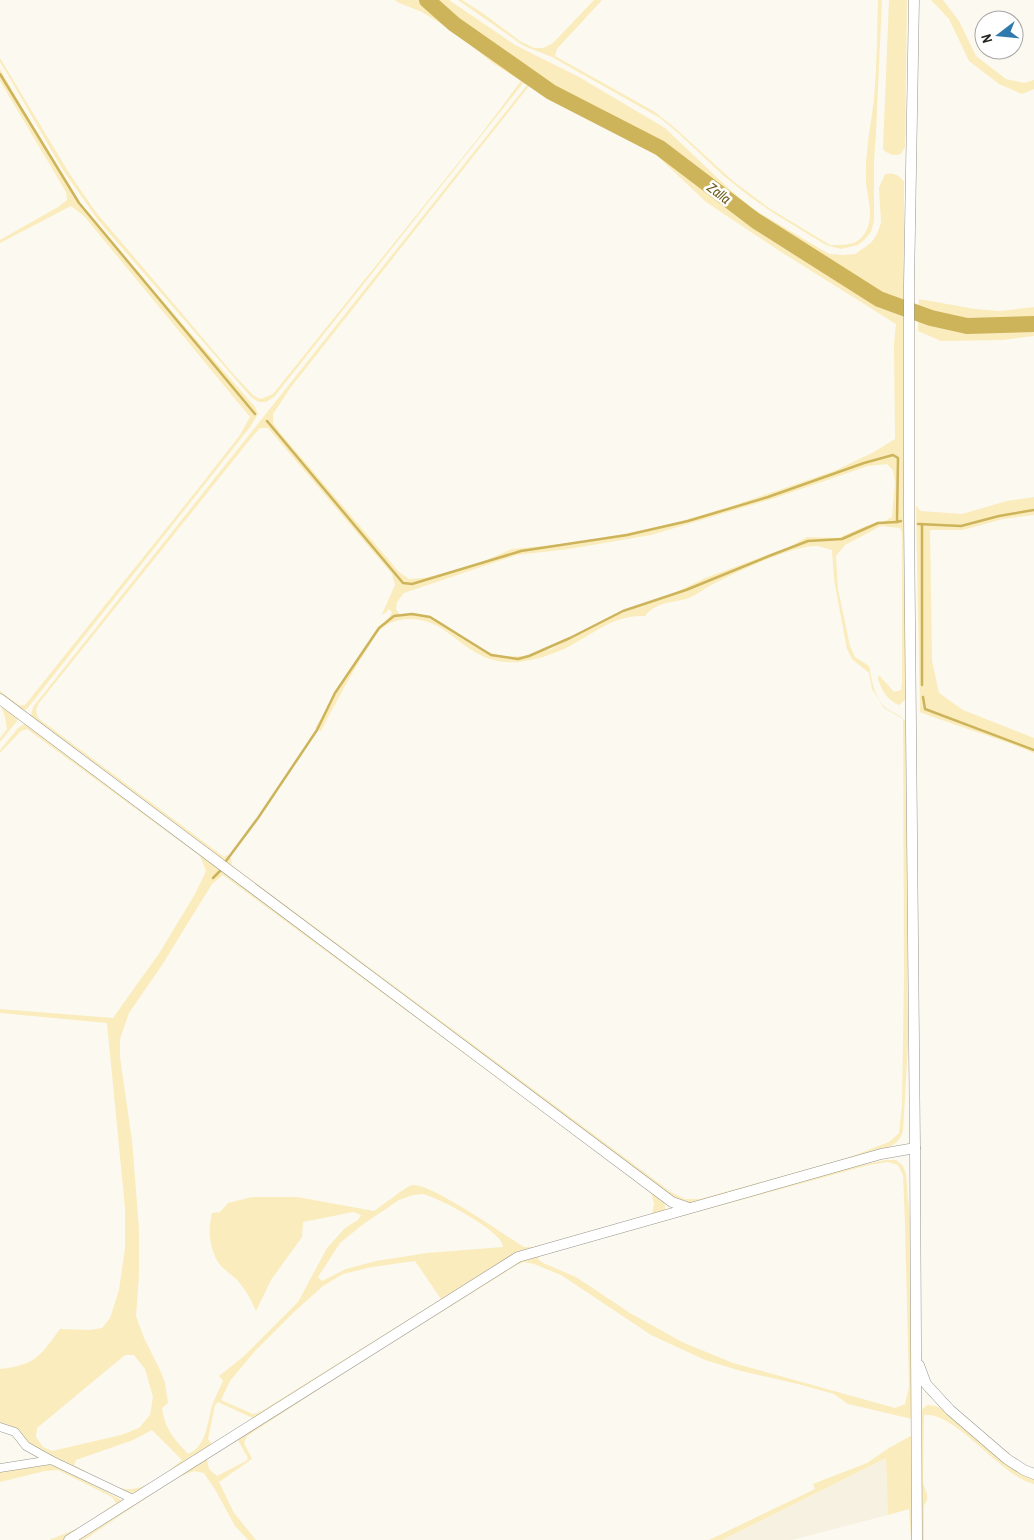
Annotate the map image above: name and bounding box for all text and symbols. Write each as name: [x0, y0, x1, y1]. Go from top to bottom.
north arrow: [974, 10, 1024, 60]
text: N: [977, 32, 996, 45]
water label: Zalla: [703, 178, 734, 208]

